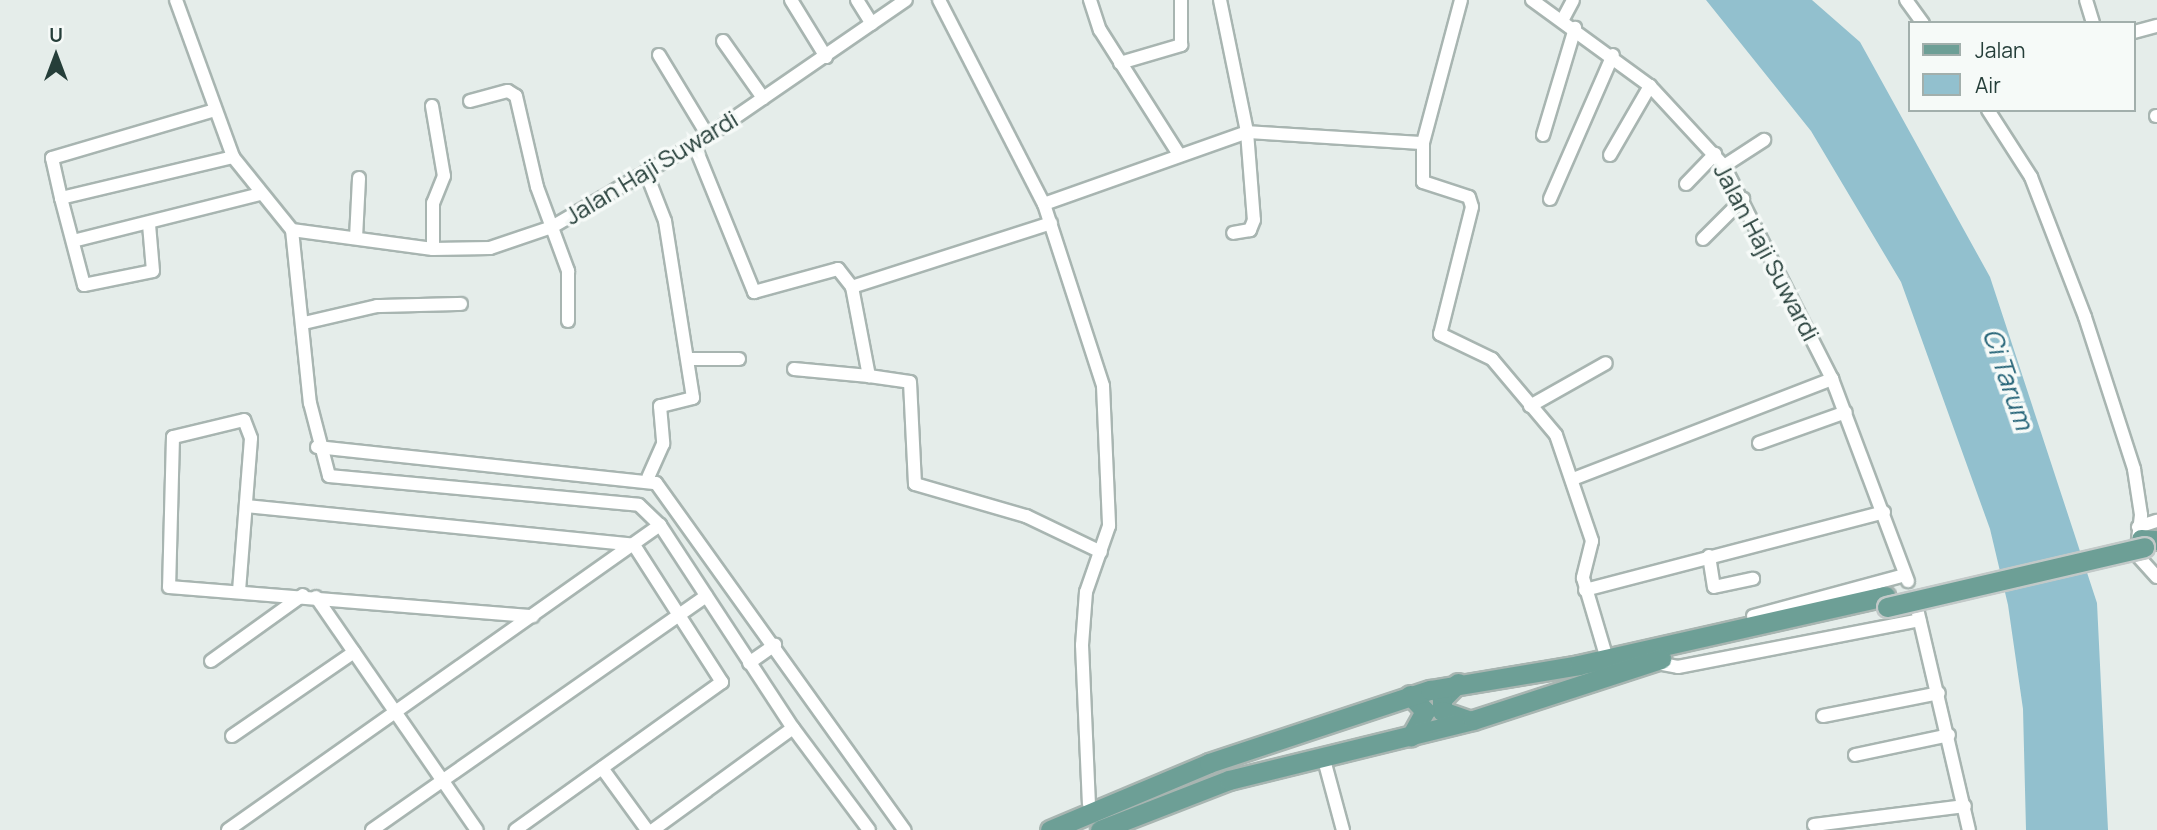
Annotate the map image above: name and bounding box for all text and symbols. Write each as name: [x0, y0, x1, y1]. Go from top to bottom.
north arrow: [21, 21, 91, 91]
legend: [1909, 21, 2136, 112]
text: U: [49, 22, 63, 48]
text: Jalan: [1975, 36, 2025, 64]
text: Air: [1975, 71, 2001, 99]
street label: Jalan Haji Suwardi: [559, 104, 743, 230]
street label: Jalan Haji Suwardi: [1708, 158, 1826, 346]
water label: Ci Tarum: [1976, 324, 2040, 434]

